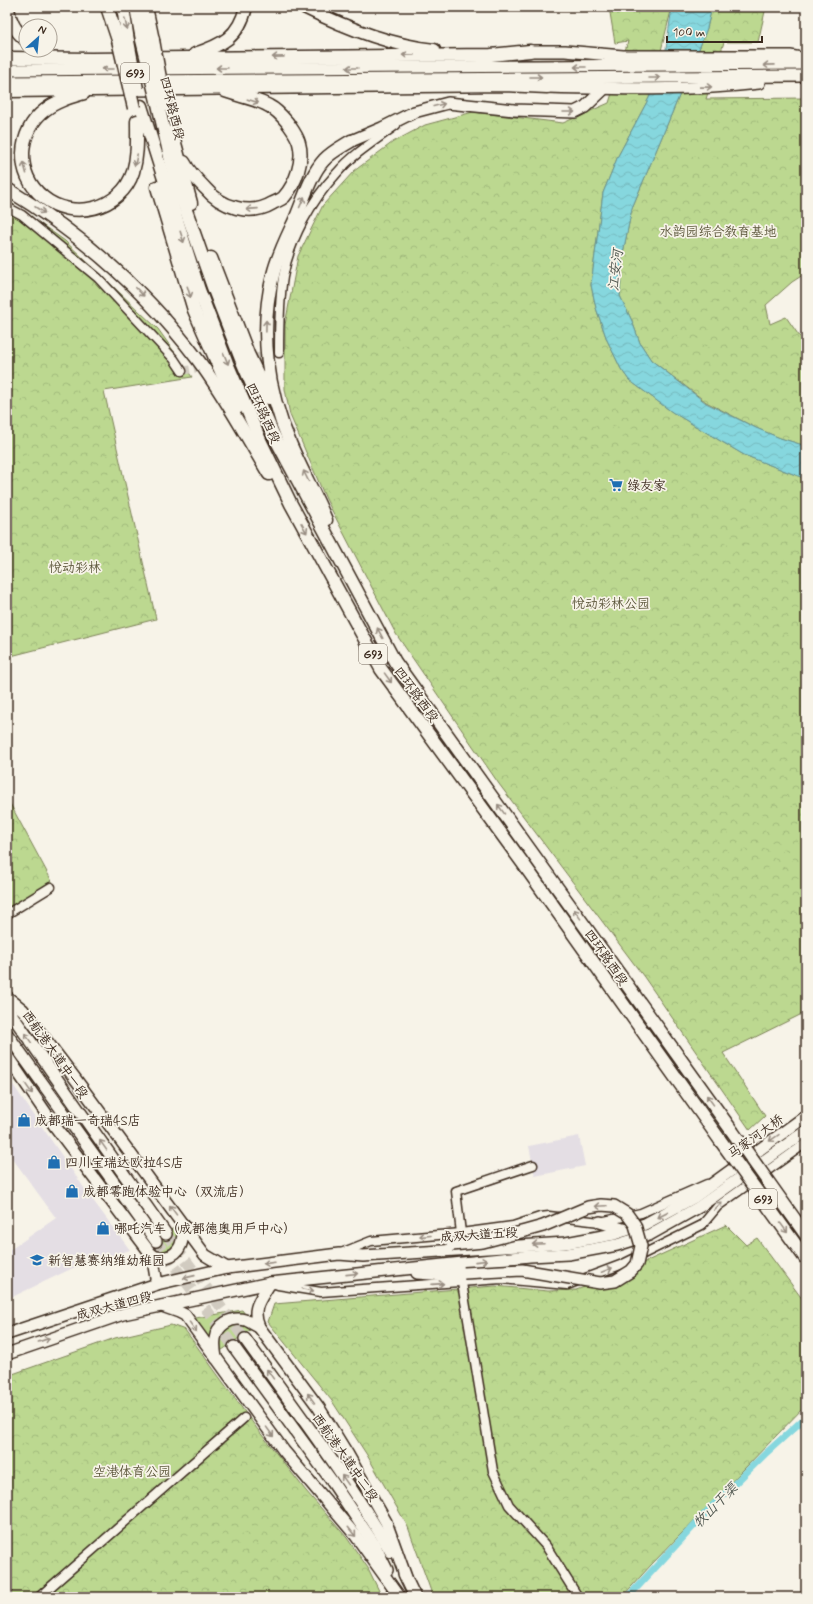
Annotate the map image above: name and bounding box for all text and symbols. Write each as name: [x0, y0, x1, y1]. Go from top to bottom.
one-way arrow: [122, 17, 130, 30]
north arrow: [18, 18, 58, 58]
scale bar: [667, 18, 762, 44]
text: N: [36, 22, 49, 38]
text: 100 m: [673, 25, 705, 41]
one-way arrow: [402, 51, 415, 59]
one-way arrow: [272, 53, 285, 60]
one-way arrow: [763, 61, 776, 69]
road number: G93: [121, 63, 149, 83]
one-way arrow: [574, 63, 587, 71]
one-way arrow: [216, 64, 229, 72]
one-way arrow: [346, 64, 359, 72]
one-way arrow: [102, 65, 115, 73]
one-way arrow: [529, 73, 542, 81]
one-way arrow: [647, 74, 660, 82]
street label: 四环路西段: [155, 75, 188, 142]
one-way arrow: [699, 83, 712, 91]
one-way arrow: [247, 97, 259, 105]
one-way arrow: [432, 101, 445, 108]
one-way arrow: [562, 108, 575, 116]
one-way arrow: [131, 153, 139, 166]
one-way arrow: [21, 161, 28, 174]
one-way arrow: [299, 196, 307, 208]
one-way arrow: [246, 205, 259, 212]
one-way arrow: [34, 206, 46, 214]
park label: 水韵园综合教育基地: [659, 224, 777, 241]
one-way arrow: [178, 231, 186, 243]
water label: 江安河: [605, 246, 628, 292]
one-way arrow: [186, 286, 193, 299]
one-way arrow: [135, 287, 145, 297]
one-way arrow: [262, 320, 270, 333]
one-way arrow: [222, 353, 230, 365]
street label: 四环路西段: [242, 380, 284, 447]
one-way arrow: [302, 471, 309, 483]
supermarket icon: 绿友家: [608, 477, 624, 493]
place label: 绿友家: [627, 478, 666, 495]
one-way arrow: [301, 522, 308, 534]
park label: 悦动彩林: [49, 560, 101, 577]
park label: 悦动彩林公园: [572, 596, 650, 613]
one-way arrow: [376, 627, 383, 639]
road number: G93: [359, 644, 387, 664]
street label: 四环路西段: [390, 664, 442, 726]
one-way arrow: [384, 672, 392, 683]
one-way arrow: [497, 803, 505, 814]
one-way arrow: [573, 909, 581, 920]
street label: 四环路西段: [580, 926, 631, 989]
street label: 西航港大道中一段: [18, 1007, 92, 1102]
one-way arrow: [24, 1033, 32, 1044]
one-way arrow: [25, 1083, 33, 1094]
one-way arrow: [706, 1094, 714, 1105]
street label: 马家河大桥: [725, 1111, 787, 1163]
shop icon: 成都瑞一奇瑞4S店: [16, 1112, 32, 1128]
place label: 成都瑞一奇瑞4S店: [35, 1113, 141, 1130]
one-way arrow: [769, 1134, 780, 1142]
one-way arrow: [99, 1139, 107, 1150]
shop icon: 四川宝瑞达欧拉4S店: [46, 1154, 62, 1170]
place label: 四川宝瑞达欧拉4S店: [65, 1155, 184, 1172]
shop icon: 成都零跑体验中心（双流店）: [64, 1183, 80, 1199]
place label: 成都零跑体验中心（双流店）: [83, 1184, 252, 1201]
road number: G93: [749, 1189, 777, 1209]
one-way arrow: [595, 1202, 608, 1209]
one-way arrow: [713, 1202, 723, 1211]
one-way arrow: [168, 1204, 177, 1215]
one-way arrow: [657, 1212, 669, 1219]
shop icon: 哪吒汽车（成都德奥用户中心）: [95, 1220, 111, 1236]
place label: 哪吒汽车（成都德奥用户中心）: [114, 1221, 296, 1238]
one-way arrow: [780, 1222, 788, 1233]
street label: 成双大道五段: [440, 1224, 519, 1247]
one-way arrow: [419, 1233, 432, 1240]
one-way arrow: [532, 1241, 545, 1248]
school or university icon: 新智慧赛纳维幼稚园: [29, 1252, 45, 1268]
place label: 新智慧赛纳维幼稚园: [48, 1253, 165, 1270]
one-way arrow: [474, 1257, 487, 1265]
one-way arrow: [263, 1260, 276, 1267]
one-way arrow: [600, 1266, 612, 1273]
one-way arrow: [345, 1271, 358, 1278]
one-way arrow: [183, 1274, 196, 1281]
one-way arrow: [431, 1281, 444, 1288]
one-way arrow: [301, 1286, 314, 1294]
street label: 成双大道四段: [75, 1288, 154, 1325]
one-way arrow: [189, 1321, 197, 1332]
one-way arrow: [37, 1336, 49, 1344]
one-way arrow: [266, 1368, 274, 1379]
one-way arrow: [307, 1392, 315, 1403]
street label: 西航港大道中二段: [308, 1410, 382, 1505]
one-way arrow: [266, 1426, 274, 1437]
park label: 空港体育公园: [93, 1464, 171, 1481]
one-way arrow: [341, 1474, 349, 1485]
water label: 牧山干渠: [690, 1479, 743, 1532]
one-way arrow: [348, 1527, 357, 1538]

